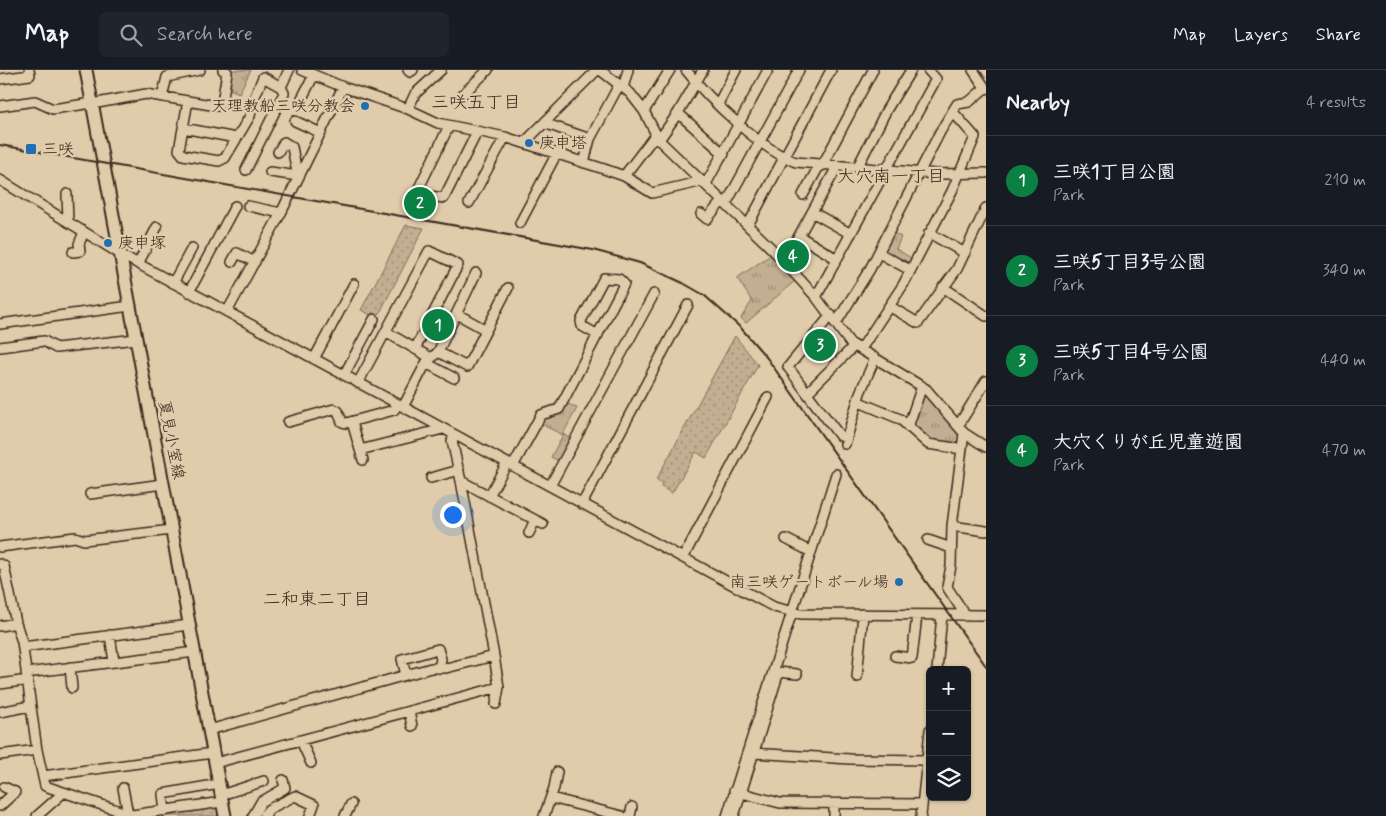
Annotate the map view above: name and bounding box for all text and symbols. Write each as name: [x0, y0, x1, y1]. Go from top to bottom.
search box: [99, 12, 449, 57]
text: Map: [25, 19, 69, 50]
icon: search: [117, 21, 145, 49]
text: Search here: [157, 22, 253, 47]
text: Map: [1173, 23, 1206, 47]
text: Layers: [1234, 23, 1288, 47]
text: Share: [1316, 23, 1361, 47]
text: Nearby: [1006, 89, 1070, 117]
district label: 三咲五丁目: [431, 91, 521, 115]
text: 4 results: [1306, 92, 1366, 113]
place label: 天理教船三咲分教会: [211, 96, 355, 117]
marker: 天理教船三咲分教会: [359, 100, 371, 112]
place label: 庚申塔: [539, 133, 587, 154]
marker: 庚申塔: [523, 137, 535, 149]
place label: 三咲: [42, 139, 74, 160]
marker: 三咲: [24, 142, 38, 156]
text: 三咲1丁目公園: [1053, 160, 1176, 185]
district label: 大穴南一丁目: [837, 165, 945, 189]
text: 1: [1018, 170, 1026, 191]
text: 210 m: [1325, 170, 1366, 191]
pin: 2: [404, 184, 436, 222]
text: Park: [1053, 185, 1085, 206]
place label: 庚申塚: [118, 233, 166, 254]
marker: 庚申塚: [102, 237, 114, 249]
pin: 4: [777, 237, 809, 275]
text: 三咲5丁目3号公園: [1053, 250, 1206, 275]
text: 2: [1018, 260, 1026, 281]
text: 340 m: [1322, 260, 1366, 281]
text: Park: [1053, 275, 1085, 296]
pin: 1: [422, 306, 454, 344]
pin: 3: [804, 326, 836, 364]
text: 三咲5丁目4号公園: [1053, 340, 1208, 365]
text: 3: [1018, 350, 1026, 371]
text: 440 m: [1320, 350, 1366, 371]
text: Park: [1053, 365, 1085, 386]
street label: 夏見小室線: [153, 399, 189, 481]
text: 大穴くりが丘児童遊園: [1053, 430, 1243, 455]
text: 4: [1017, 440, 1027, 461]
text: 470 m: [1322, 440, 1366, 461]
text: Park: [1053, 455, 1085, 476]
your location: [440, 502, 466, 528]
place label: 南三咲ゲートボール場: [730, 572, 889, 593]
marker: 南三咲ゲートボール場: [893, 576, 905, 588]
district label: 二和東二丁目: [263, 588, 371, 612]
map controls: [926, 666, 971, 801]
button: +: [926, 666, 971, 711]
button: −: [926, 711, 971, 756]
button: layers: [926, 756, 971, 801]

